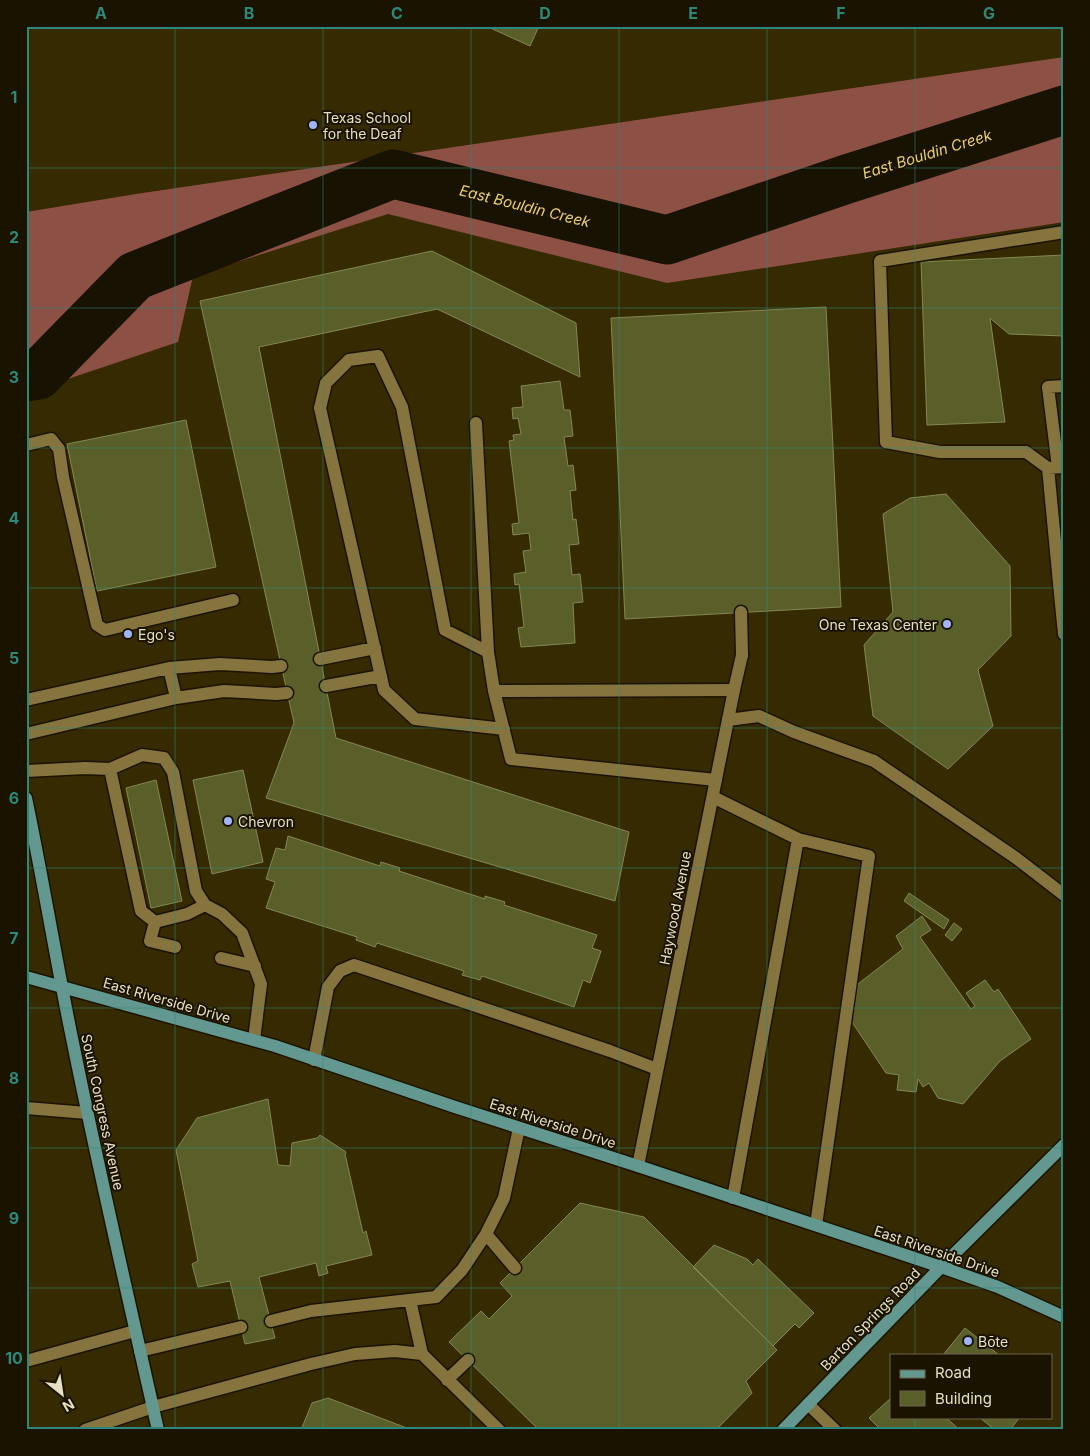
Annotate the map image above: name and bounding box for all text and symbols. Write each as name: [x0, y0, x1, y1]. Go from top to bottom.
text: A: [95, 3, 107, 23]
text: B: [244, 3, 254, 23]
text: C: [391, 3, 403, 23]
text: D: [539, 3, 551, 23]
text: E: [688, 3, 698, 23]
text: F: [836, 3, 846, 23]
text: G: [983, 3, 995, 23]
text: 1: [11, 87, 17, 107]
place label: Texas School for the Deaf: [323, 109, 411, 142]
marker: Texas School for the Deaf: [307, 119, 319, 131]
water label: East Bouldin Creek: [860, 125, 995, 183]
water label: East Bouldin Creek: [457, 181, 593, 232]
text: 2: [9, 227, 19, 247]
text: 3: [9, 367, 19, 387]
text: 4: [9, 508, 20, 528]
place label: One Texas Center: [819, 616, 937, 633]
marker: One Texas Center: [941, 618, 953, 630]
place label: Ego's: [138, 626, 175, 643]
marker: Ego's: [122, 628, 134, 640]
text: 5: [9, 648, 19, 668]
text: 6: [9, 788, 19, 808]
place label: Chevron: [238, 813, 294, 830]
marker: Chevron: [222, 815, 234, 827]
street label: Haywood Avenue: [656, 850, 694, 966]
text: 7: [9, 928, 19, 948]
street label: East Riverside Drive: [101, 974, 233, 1026]
street label: South Congress Avenue: [78, 1032, 128, 1192]
text: 8: [9, 1068, 19, 1088]
street label: East Riverside Drive: [488, 1095, 618, 1151]
text: 9: [9, 1208, 19, 1228]
street label: East Riverside Drive: [872, 1222, 1002, 1280]
street label: Barton Springs Road: [817, 1264, 923, 1374]
place label: Bōte: [978, 1333, 1008, 1350]
marker: Bōte: [962, 1335, 974, 1347]
text: 10: [5, 1348, 23, 1368]
legend: [890, 1354, 1052, 1418]
text: Road: [935, 1363, 971, 1382]
north arrow: [38, 1368, 88, 1418]
text: Building: [935, 1389, 992, 1408]
text: N: [60, 1396, 78, 1416]

